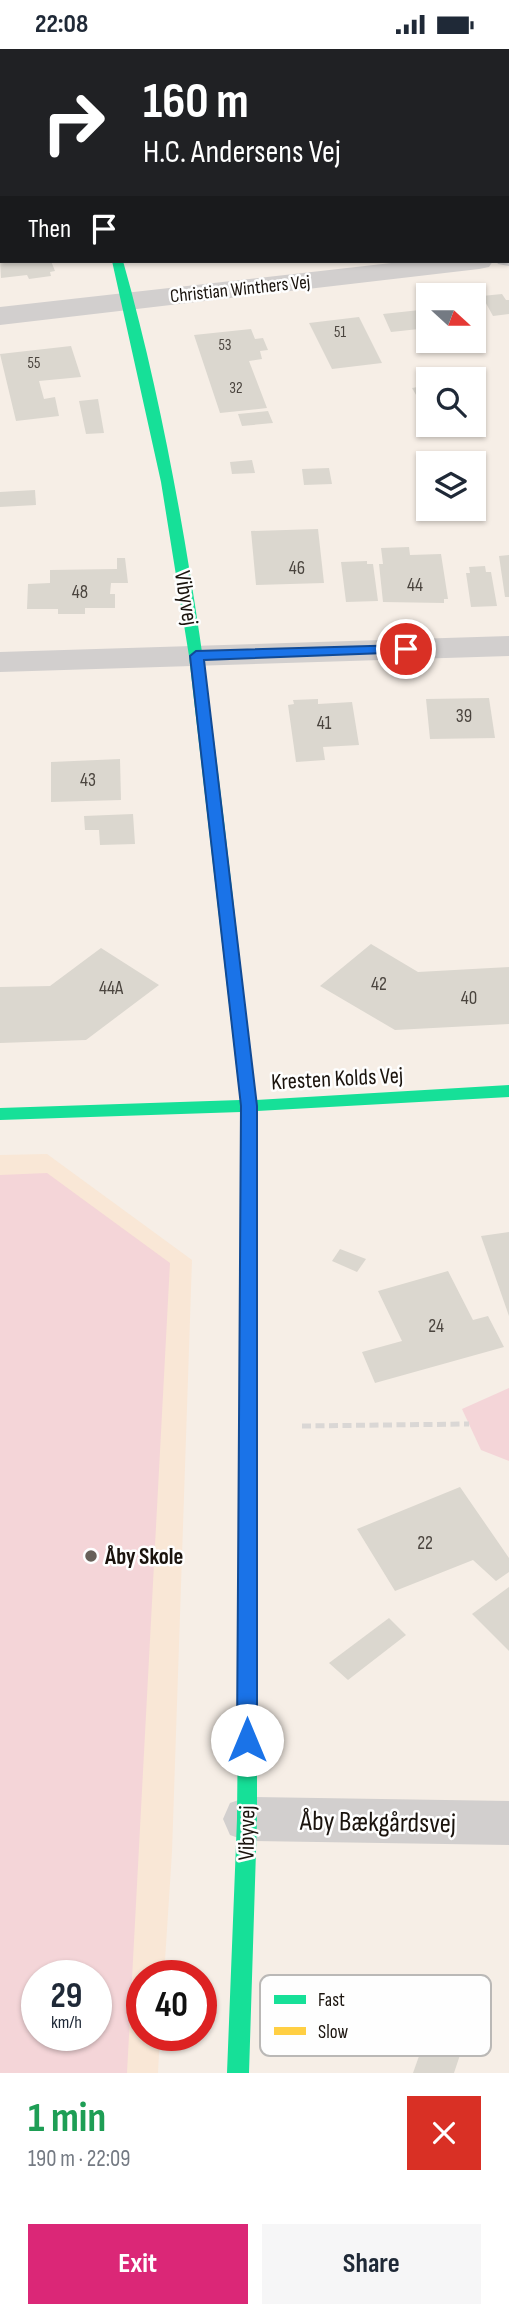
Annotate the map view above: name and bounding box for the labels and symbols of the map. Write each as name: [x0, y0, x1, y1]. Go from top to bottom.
street label: Christian Winthers Vej: [169, 271, 311, 308]
north arrow: [416, 283, 486, 353]
house number: 51: [334, 323, 346, 342]
house number: 53: [218, 336, 232, 355]
house number: 55: [28, 354, 40, 373]
house number: 32: [229, 379, 243, 398]
house number: 46: [289, 557, 305, 580]
street label: Vibyvej: [168, 569, 204, 627]
house number: 44: [407, 574, 423, 597]
house number: 48: [72, 581, 88, 604]
pin: [376, 619, 436, 679]
house number: 39: [456, 705, 472, 728]
house number: 41: [317, 712, 332, 735]
house number: 43: [80, 769, 96, 792]
house number: 42: [371, 973, 387, 996]
house number: 44A: [99, 977, 124, 1000]
house number: 40: [461, 987, 477, 1010]
street label: Kresten Kolds Vej: [270, 1062, 404, 1096]
house number: 24: [428, 1315, 444, 1338]
house number: 22: [417, 1532, 433, 1555]
place label: Åby Skole: [104, 1543, 183, 1571]
marker: Åby Skole: [83, 1548, 99, 1564]
position arrow: [210, 1703, 284, 1777]
street label: Vibyvej: [233, 1805, 261, 1861]
street label: Åby Bækgårdsvej: [299, 1805, 456, 1840]
speed limit sign: 40: [126, 1960, 217, 2051]
legend: [260, 1975, 491, 2056]
text: Fast: [318, 1989, 345, 2012]
text: Slow: [318, 2021, 348, 2044]

